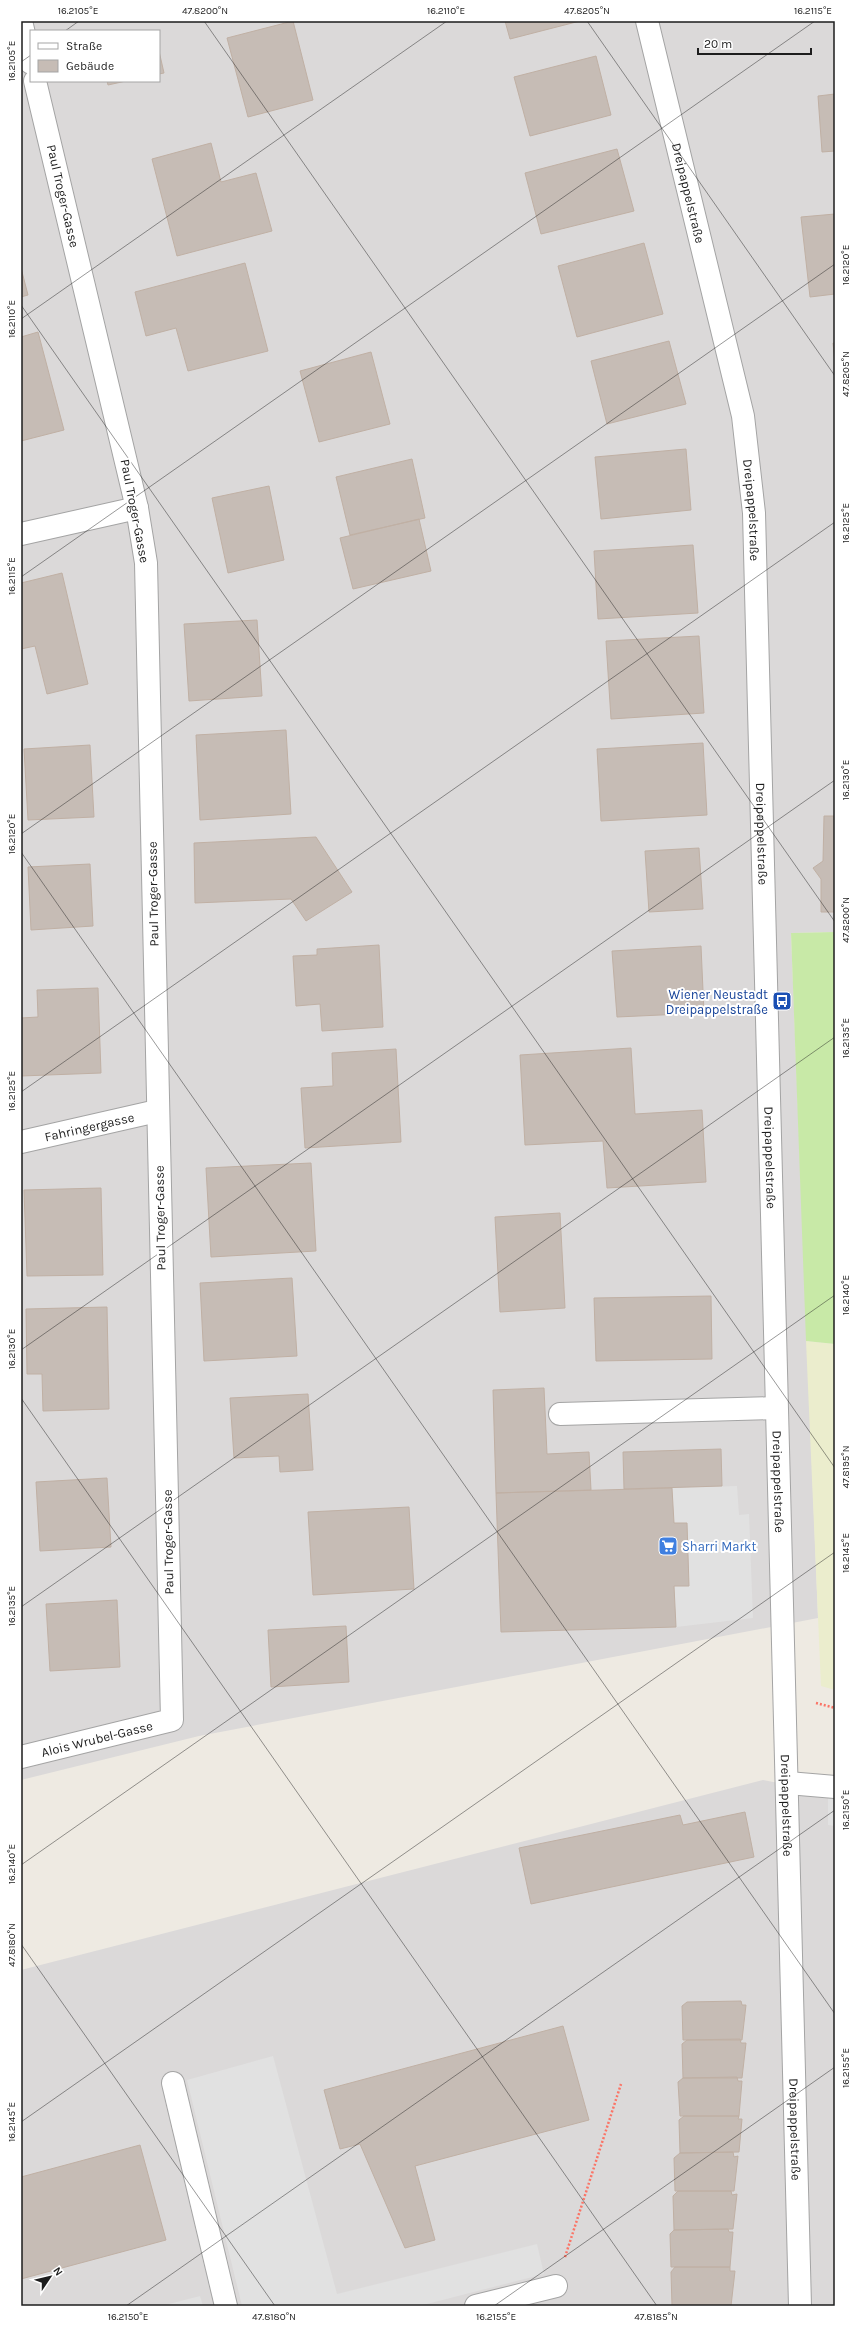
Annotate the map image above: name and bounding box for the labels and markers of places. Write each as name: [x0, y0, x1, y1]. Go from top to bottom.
place label: Wiener Neustadt Dreipappelstraße: [666, 987, 768, 1017]
bus stop icon: Wiener Neustadt Dreipappelstraße: [771, 990, 793, 1012]
supermarket icon: Sharri Markt: [657, 1535, 679, 1557]
place label: Sharri Markt: [682, 1539, 756, 1554]

